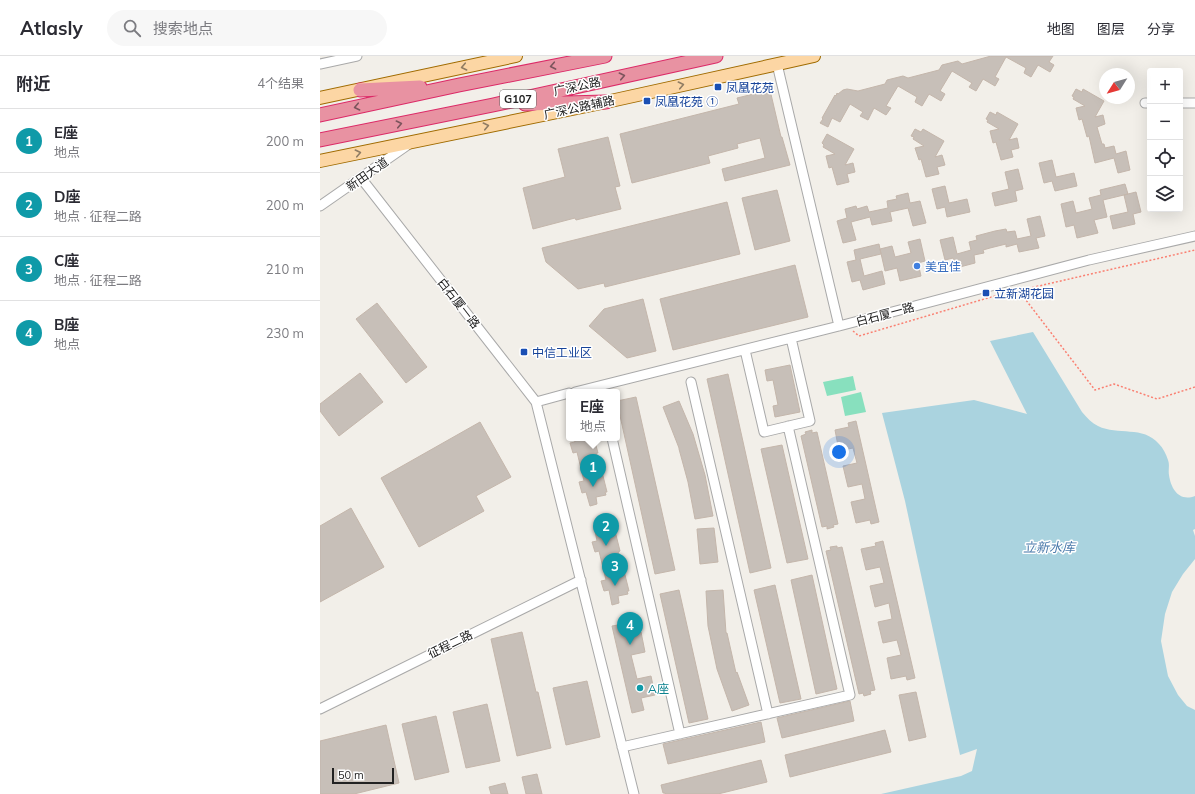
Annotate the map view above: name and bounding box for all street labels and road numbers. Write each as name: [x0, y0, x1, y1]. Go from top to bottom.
street label: 广深公路: [552, 74, 602, 98]
road number: G107: [500, 90, 536, 108]
street label: 广深公路辅路: [542, 92, 616, 122]
street label: 新田大道: [343, 154, 391, 194]
street label: 白石厦一路: [435, 275, 483, 331]
street label: 白石厦一路: [854, 299, 916, 329]
street label: 征程二路: [425, 627, 475, 661]

